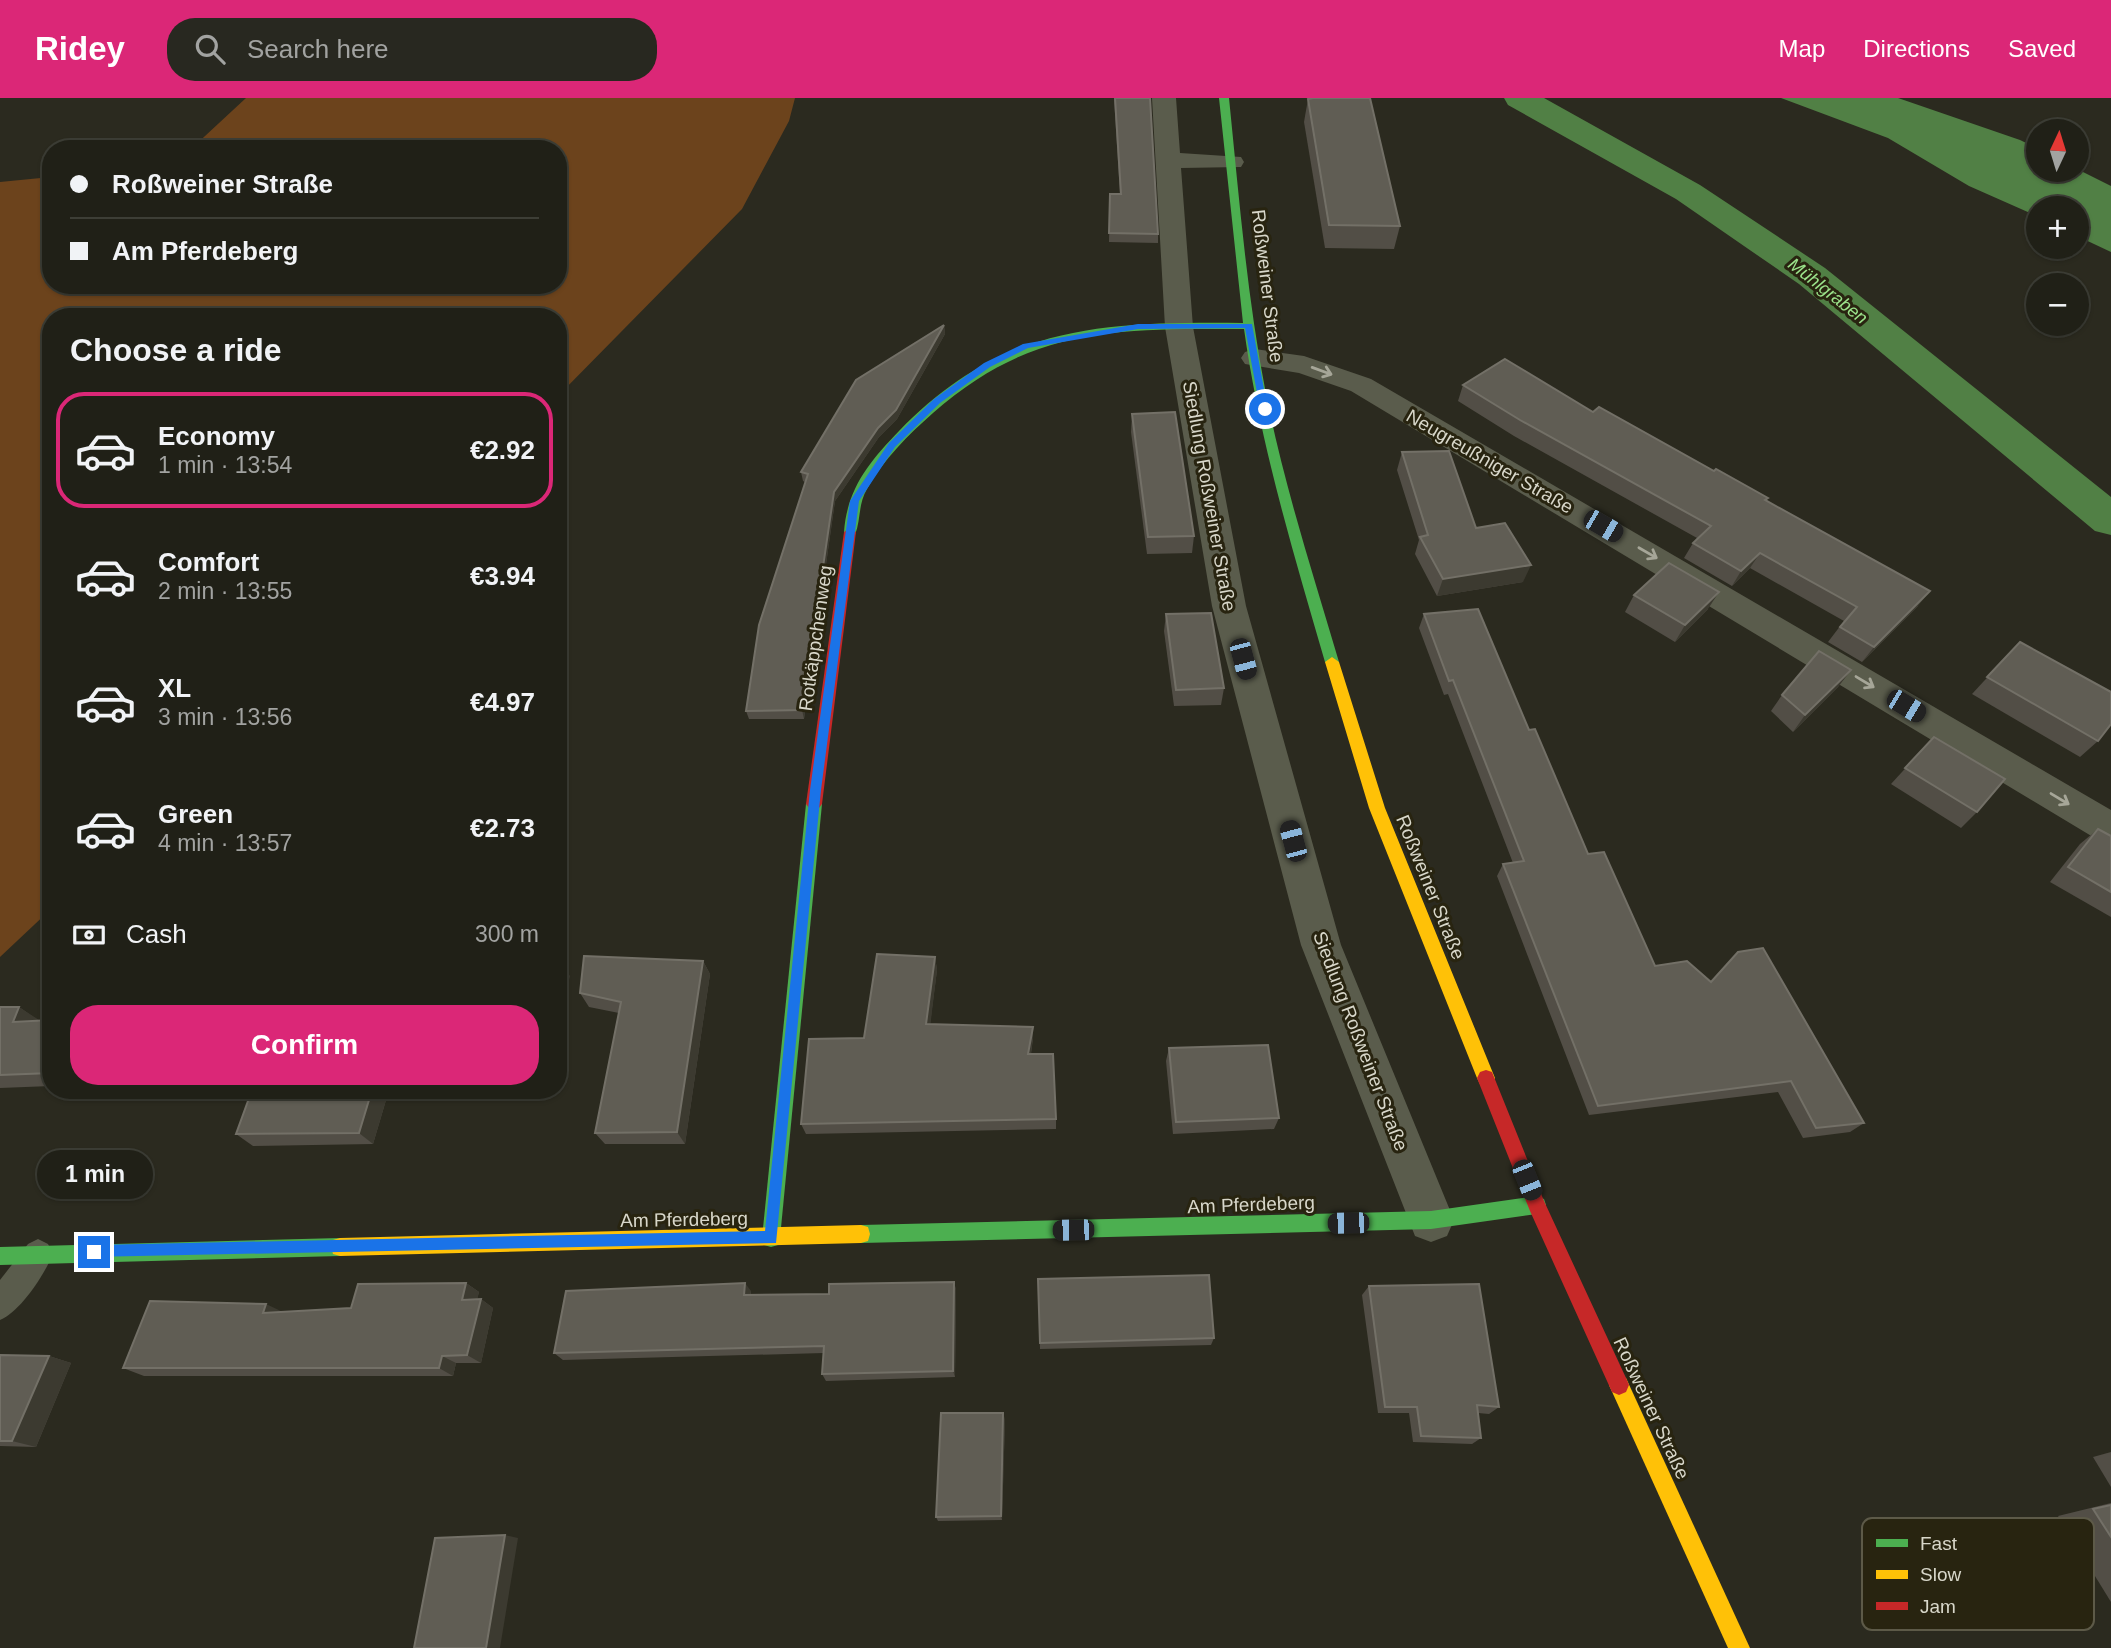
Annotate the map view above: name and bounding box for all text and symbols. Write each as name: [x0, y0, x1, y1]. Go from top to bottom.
search box: [167, 18, 657, 81]
text: Ridey: [35, 30, 125, 67]
icon: search: [191, 30, 229, 68]
text: Search here: [247, 34, 389, 64]
text: Map: [1779, 35, 1825, 62]
text: Directions: [1863, 35, 1970, 62]
text: Saved: [2008, 35, 2076, 62]
north arrow: [2026, 119, 2090, 182]
map controls: [2026, 119, 2089, 336]
text: Roßweiner Straße: [112, 169, 333, 199]
button: +: [2026, 196, 2089, 259]
street label: Roßweiner Straße: [1248, 208, 1287, 364]
text: Am Pferdeberg: [112, 236, 298, 266]
water label: Mühlgraben: [1784, 254, 1872, 328]
button: −: [2026, 273, 2089, 336]
text: Choose a ride: [70, 332, 282, 368]
one-way arrow: [1310, 366, 1332, 378]
street label: Siedlung Roßweiner Straße: [1179, 379, 1240, 613]
route start: [1249, 393, 1281, 425]
street label: Neugreußniger Straße: [1403, 405, 1577, 518]
icon: car: [74, 419, 137, 482]
text: Economy: [158, 421, 275, 451]
text: €2.92: [470, 435, 535, 465]
text: 1 min · 13:54: [158, 452, 292, 478]
car: [1580, 506, 1627, 546]
icon: car: [74, 545, 137, 608]
one-way arrow: [1638, 546, 1658, 560]
text: Comfort: [158, 547, 259, 577]
text: €3.94: [470, 561, 535, 591]
street label: Rotkäppchenweg: [795, 564, 836, 712]
text: 2 min · 13:55: [158, 578, 292, 604]
car: [1228, 636, 1259, 682]
icon: car: [74, 671, 137, 734]
text: XL: [158, 673, 191, 703]
one-way arrow: [1854, 675, 1874, 689]
car: [1883, 686, 1930, 726]
text: €4.97: [470, 687, 535, 717]
text: 3 min · 13:56: [158, 704, 292, 730]
one-way arrow: [2050, 792, 2070, 806]
icon: car: [74, 797, 137, 860]
text: Green: [158, 799, 233, 829]
street label: Roßweiner Straße: [1392, 812, 1469, 963]
text: €2.73: [470, 813, 535, 843]
car: [1278, 818, 1309, 864]
text: 4 min · 13:57: [158, 830, 292, 856]
icon: cash: [70, 916, 108, 954]
text: Cash: [126, 919, 187, 949]
text: 300 m: [475, 921, 539, 947]
street label: Siedlung Roßweiner Straße: [1309, 928, 1412, 1154]
button: Confirm: [70, 1005, 539, 1085]
callout: 1 min: [36, 1150, 152, 1200]
car: [1510, 1157, 1545, 1203]
text: 1 min: [65, 1161, 125, 1187]
street label: Am Pferdeberg: [1187, 1192, 1315, 1217]
street label: Am Pferdeberg: [620, 1208, 748, 1231]
car: [1327, 1212, 1370, 1234]
car: [1052, 1219, 1095, 1241]
route end: [78, 1236, 110, 1268]
street label: Roßweiner Straße: [1609, 1334, 1694, 1483]
legend: [1862, 1518, 2094, 1630]
text: Fast: [1920, 1533, 1958, 1554]
text: Slow: [1920, 1564, 1961, 1585]
text: Jam: [1920, 1596, 1956, 1617]

